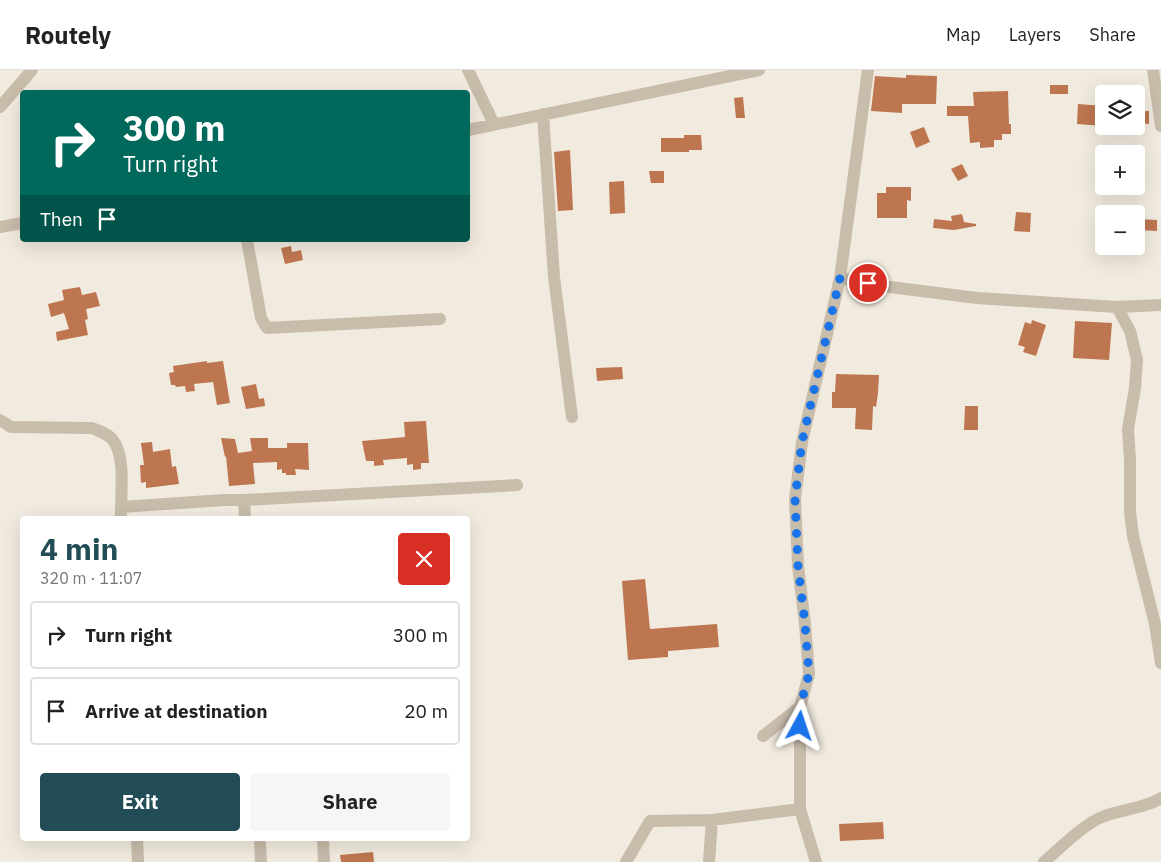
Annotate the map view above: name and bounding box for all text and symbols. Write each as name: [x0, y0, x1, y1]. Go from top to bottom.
text: Routely: [25, 19, 111, 51]
text: Map: [946, 23, 981, 46]
text: Layers: [1009, 23, 1061, 46]
text: Share: [1089, 23, 1136, 46]
map controls: [1095, 85, 1145, 255]
button: layers: [1095, 85, 1145, 135]
text: 300 m: [123, 105, 226, 151]
icon: right: [40, 110, 105, 175]
button: +: [1095, 145, 1145, 195]
text: Turn right: [123, 149, 218, 178]
icon: arrive: [93, 205, 121, 233]
button: −: [1095, 205, 1145, 255]
text: Then: [40, 207, 83, 231]
pin: [847, 262, 889, 304]
icon: arrive: [854, 269, 882, 297]
text: 4 min: [40, 529, 118, 568]
button: close: [398, 533, 450, 585]
text: 320 m · 11:07: [40, 568, 142, 588]
icon: right: [42, 621, 70, 649]
text: Turn right: [85, 623, 172, 647]
text: 300 m: [393, 623, 448, 647]
icon: arrive: [42, 697, 70, 725]
text: Arrive at destination: [85, 699, 268, 723]
text: 20 m: [404, 699, 448, 723]
position arrow: [773, 699, 825, 751]
button: Exit: [40, 773, 240, 831]
button: Share: [250, 773, 450, 831]

